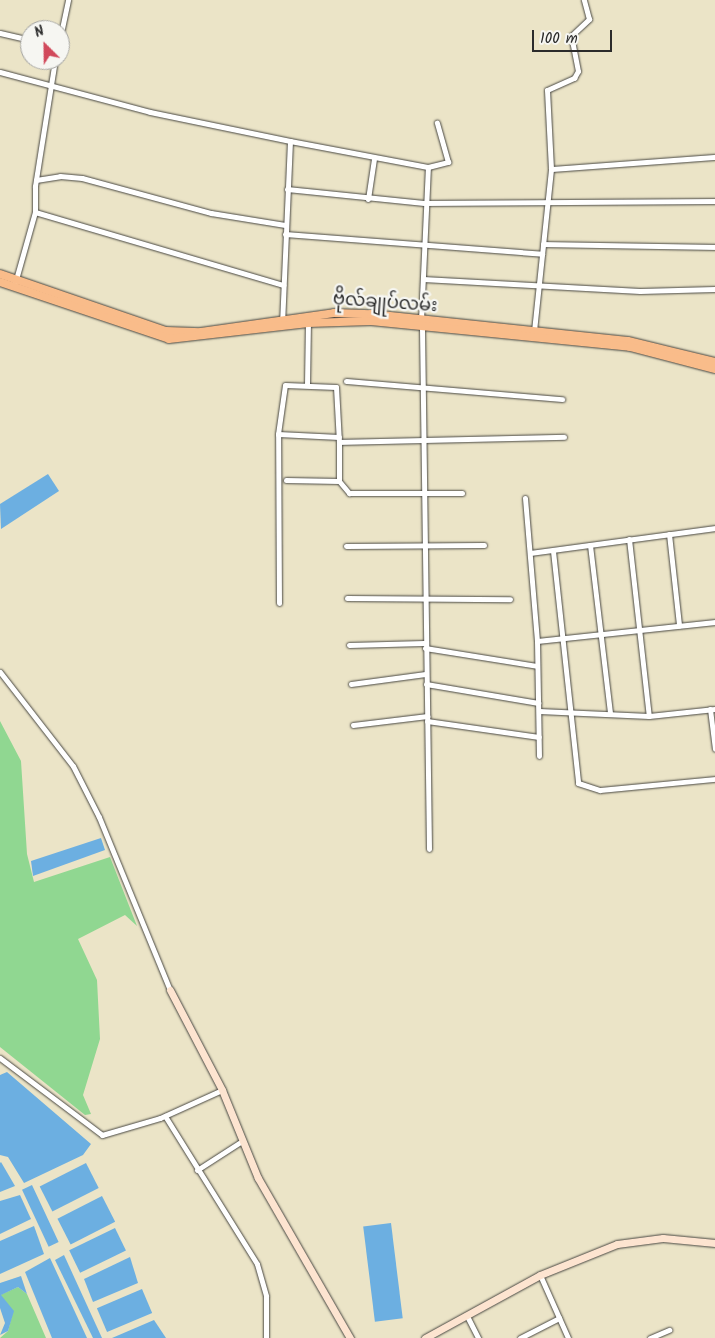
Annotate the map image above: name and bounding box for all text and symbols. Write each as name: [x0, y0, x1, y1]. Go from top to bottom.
north arrow: [20, 20, 70, 70]
text: N: [31, 20, 48, 44]
scale bar: [535, 20, 615, 52]
text: 100 m: [540, 27, 578, 51]
street label: ဗိုလ်ချုပ်လမ်း: [332, 290, 438, 318]

